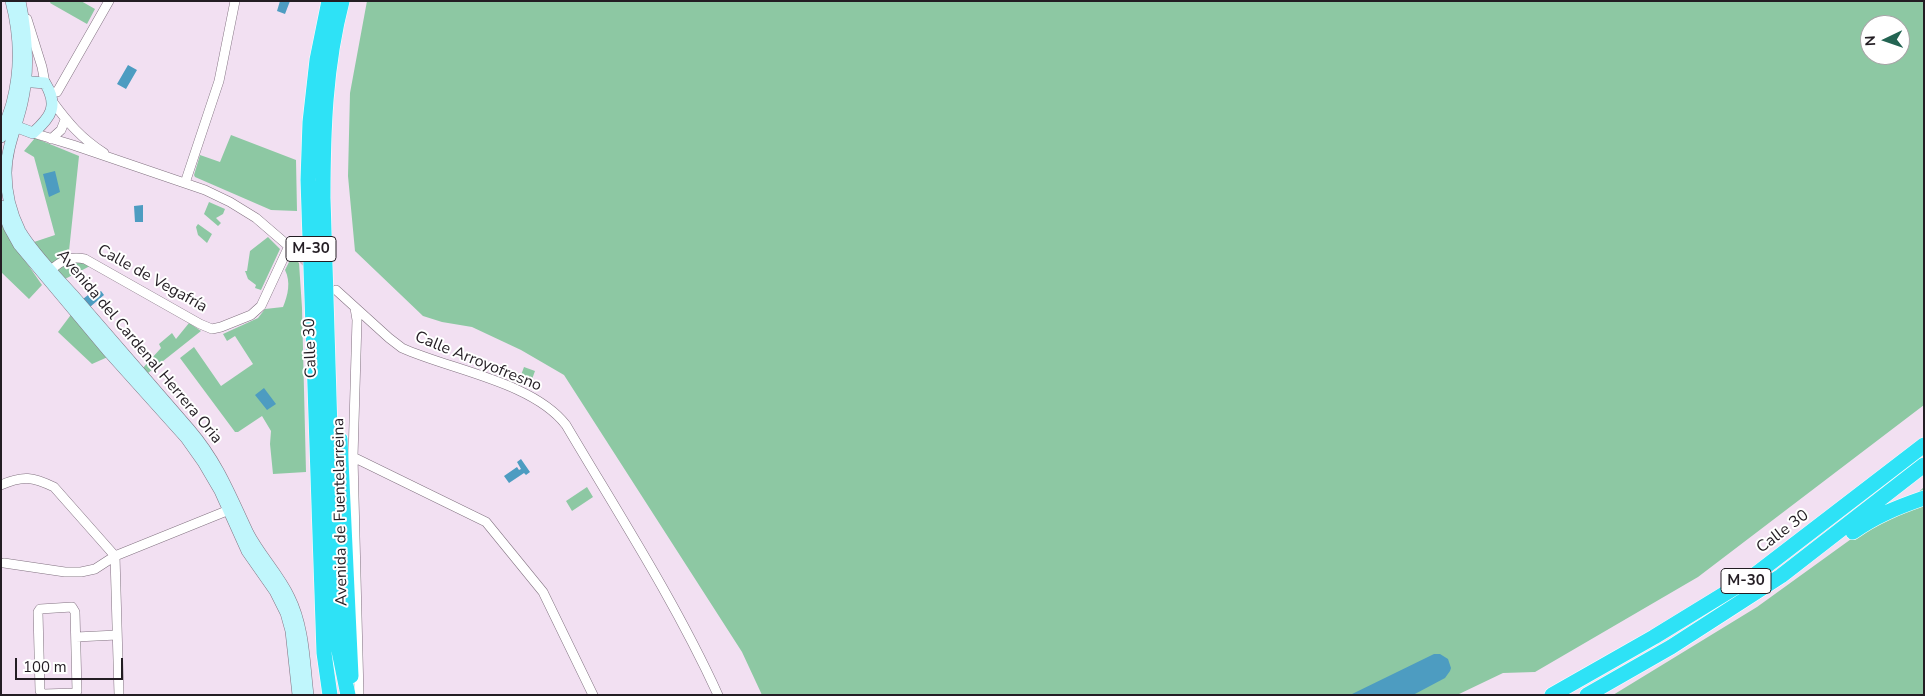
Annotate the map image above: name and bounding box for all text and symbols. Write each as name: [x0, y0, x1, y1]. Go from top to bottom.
north arrow: [1860, 15, 1910, 65]
text: N: [1861, 35, 1880, 46]
road number: M-30: [286, 236, 336, 262]
street label: Calle de Vegafría: [94, 241, 210, 317]
street label: Avenida del Cardenal Herrera Oria: [52, 246, 226, 448]
street label: Calle 30: [300, 318, 322, 378]
street label: Calle Arroyofresno: [412, 328, 544, 396]
street label: Avenida de Fuentelarreina: [330, 418, 352, 606]
street label: Calle 30: [1753, 506, 1813, 558]
road number: M-30: [1721, 568, 1771, 594]
scale bar: [18, 648, 125, 680]
text: 100 m: [23, 657, 67, 677]

